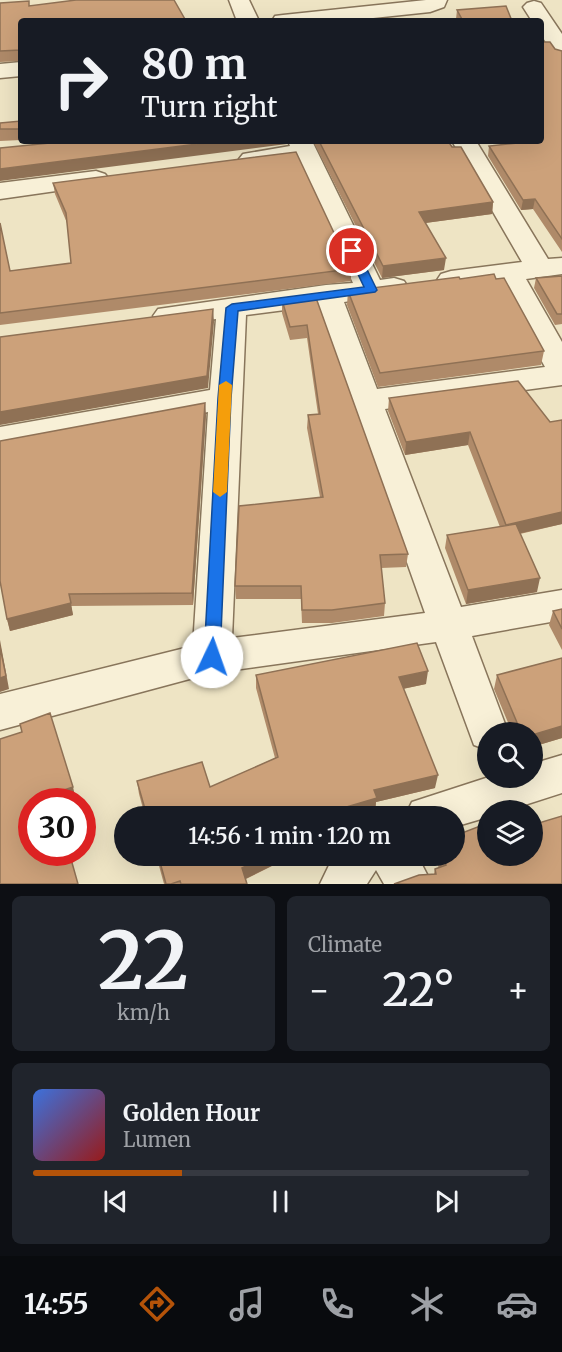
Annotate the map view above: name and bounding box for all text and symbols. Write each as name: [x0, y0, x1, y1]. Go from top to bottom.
text: 80 m: [141, 38, 247, 90]
icon: right: [42, 42, 120, 120]
text: Turn right: [141, 90, 278, 124]
pin: [326, 225, 377, 276]
icon: arrive: [335, 234, 368, 267]
position arrow: [180, 625, 244, 689]
map controls: [477, 722, 543, 866]
button: search: [477, 722, 543, 788]
speed limit sign: 30: [18, 788, 96, 866]
button: layers: [477, 800, 543, 866]
text: 14:56 · 1 min · 120 m: [188, 822, 391, 850]
text: 22: [98, 912, 189, 1010]
text: Climate: [308, 932, 382, 957]
text: 22°: [382, 962, 455, 1018]
text: −: [308, 970, 330, 1011]
text: +: [507, 970, 529, 1011]
text: km/h: [117, 1000, 170, 1025]
text: Golden Hour: [123, 1099, 260, 1127]
text: Lumen: [123, 1127, 191, 1152]
icon: previous: [99, 1185, 132, 1218]
icon: pause: [264, 1185, 297, 1218]
icon: next: [430, 1185, 463, 1218]
icon: directions: [136, 1283, 178, 1325]
icon: music: [226, 1283, 268, 1325]
icon: phone: [316, 1283, 358, 1325]
icon: climate: [406, 1283, 448, 1325]
icon: car: [496, 1283, 538, 1325]
text: 14:55: [24, 1287, 88, 1321]

